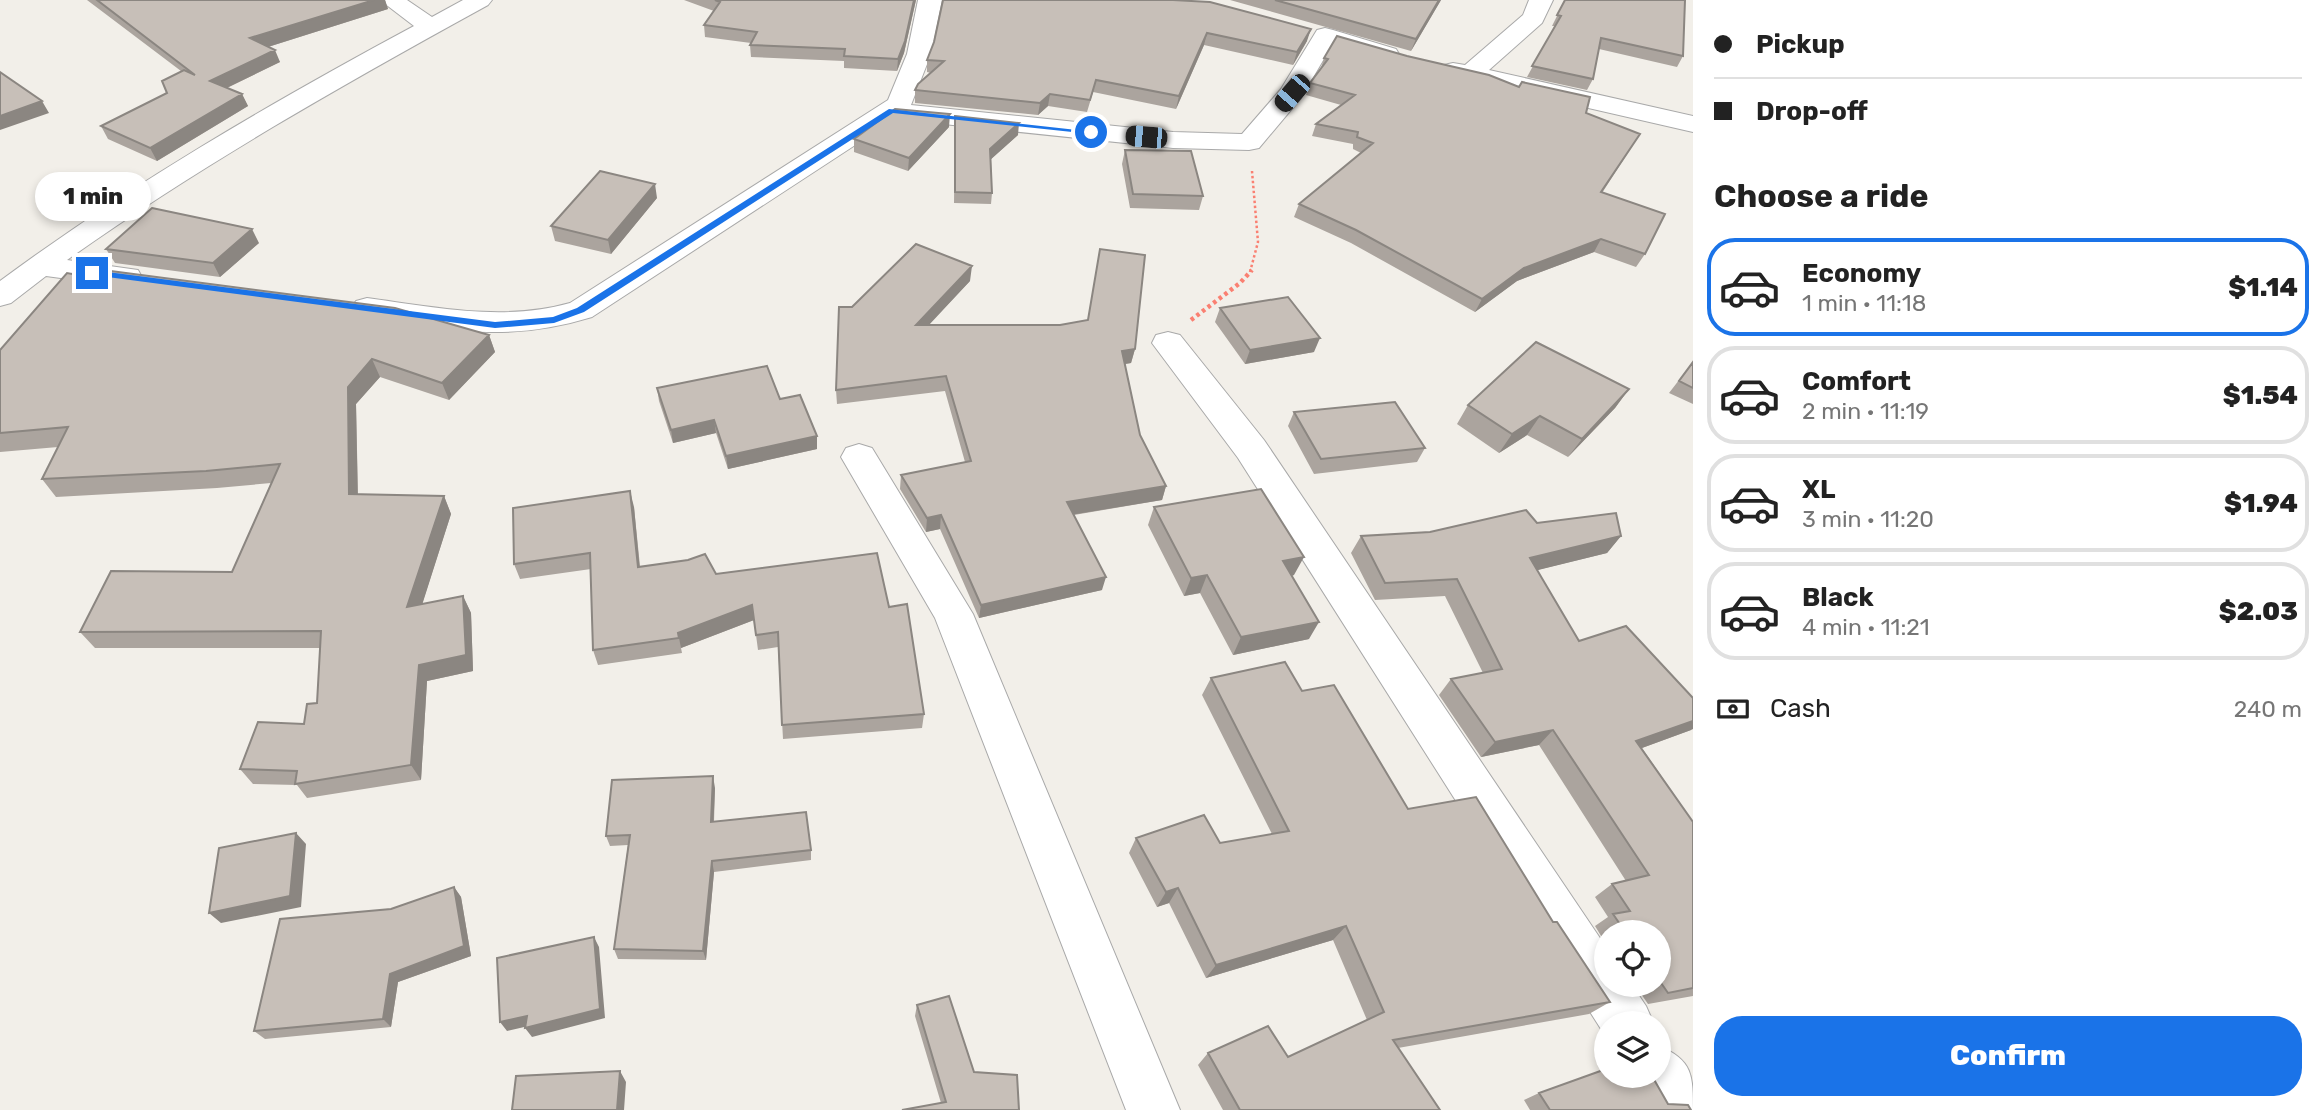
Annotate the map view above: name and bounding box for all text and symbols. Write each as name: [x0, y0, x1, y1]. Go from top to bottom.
text: Pickup: [1756, 29, 1845, 60]
car: [1271, 70, 1314, 116]
text: Drop-off: [1756, 96, 1868, 127]
route start: [1075, 116, 1107, 148]
car: [1125, 125, 1168, 149]
callout: 1 min: [34, 172, 150, 220]
text: Choose a ride: [1714, 177, 1928, 215]
text: 1 min: [63, 182, 123, 210]
icon: car: [1718, 256, 1781, 319]
route end: [76, 257, 108, 289]
text: Economy: [1802, 258, 1921, 289]
text: $1.14: [2228, 272, 2298, 303]
text: 1 min · 11:18: [1802, 289, 1926, 317]
icon: car: [1718, 364, 1781, 427]
text: Comfort: [1802, 366, 1911, 397]
text: $1.54: [2223, 380, 2298, 411]
text: 2 min · 11:19: [1802, 397, 1929, 425]
icon: car: [1718, 472, 1781, 535]
text: XL: [1802, 474, 1835, 505]
text: $1.94: [2224, 488, 2298, 519]
text: 3 min · 11:20: [1802, 505, 1934, 533]
icon: car: [1718, 580, 1781, 643]
text: Black: [1802, 582, 1874, 613]
text: $2.03: [2219, 596, 2298, 627]
text: 4 min · 11:21: [1802, 613, 1930, 641]
icon: cash: [1714, 690, 1752, 728]
text: Cash: [1770, 693, 1831, 724]
text: 240 m: [2234, 695, 2302, 723]
map controls: [1594, 920, 1671, 1088]
button: locate: [1594, 920, 1671, 997]
button: layers: [1594, 1011, 1671, 1088]
button: Confirm: [1714, 1016, 2302, 1096]

